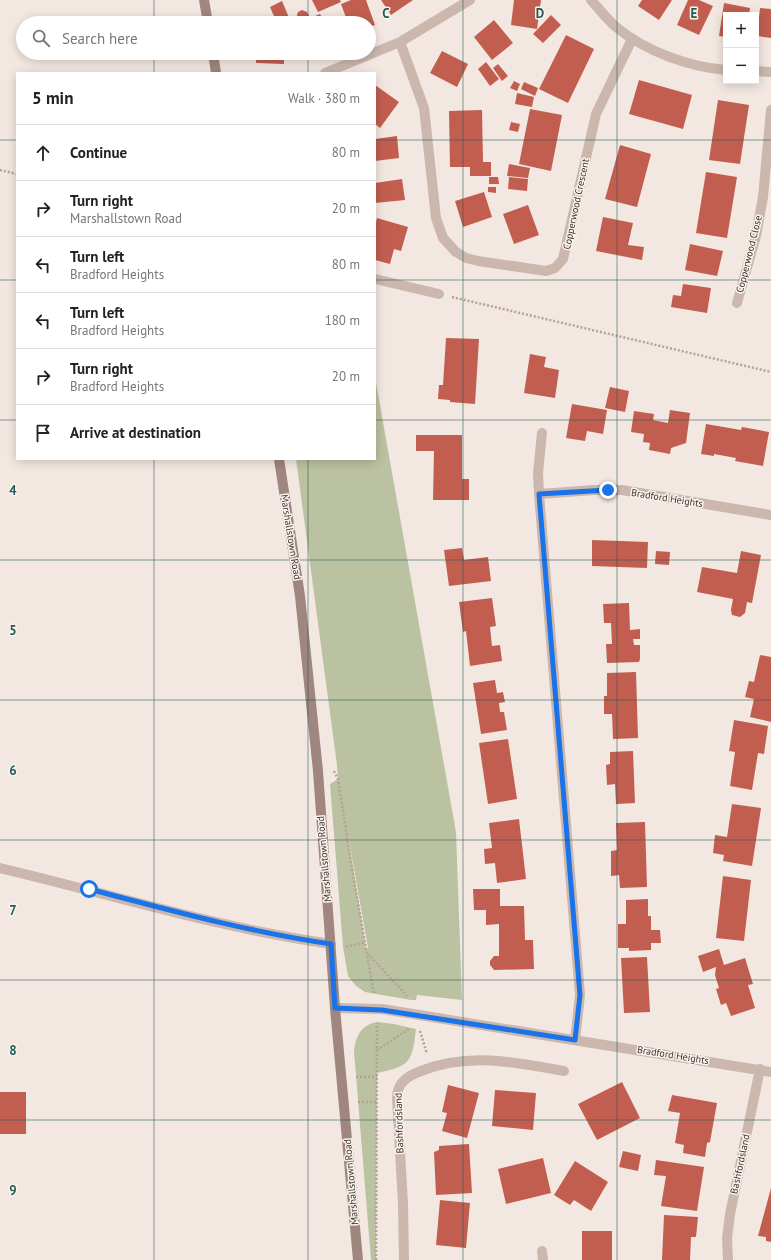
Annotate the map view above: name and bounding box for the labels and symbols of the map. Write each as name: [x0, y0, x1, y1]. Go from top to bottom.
text: C: [382, 5, 390, 22]
text: D: [536, 5, 544, 22]
text: E: [691, 5, 698, 22]
street label: Copperwood Crescent: [560, 157, 592, 251]
street label: Copperwood Close: [733, 214, 765, 294]
route end: [599, 481, 617, 499]
text: 4: [9, 482, 17, 499]
street label: Bradford Heights: [630, 486, 704, 510]
street label: Marshallstown Road: [278, 493, 304, 581]
text: 5: [9, 622, 17, 639]
text: 6: [9, 762, 17, 779]
street label: Marshallstown Road: [314, 816, 334, 902]
route start: [80, 880, 98, 898]
text: 7: [9, 902, 17, 919]
text: 8: [9, 1042, 17, 1059]
street label: Bradford Heights: [636, 1043, 710, 1067]
street label: Bashfordsland: [391, 1092, 407, 1154]
street label: Bashfordsland: [727, 1133, 753, 1195]
street label: Marshallstown Road: [341, 1139, 361, 1225]
text: 9: [9, 1182, 17, 1199]

